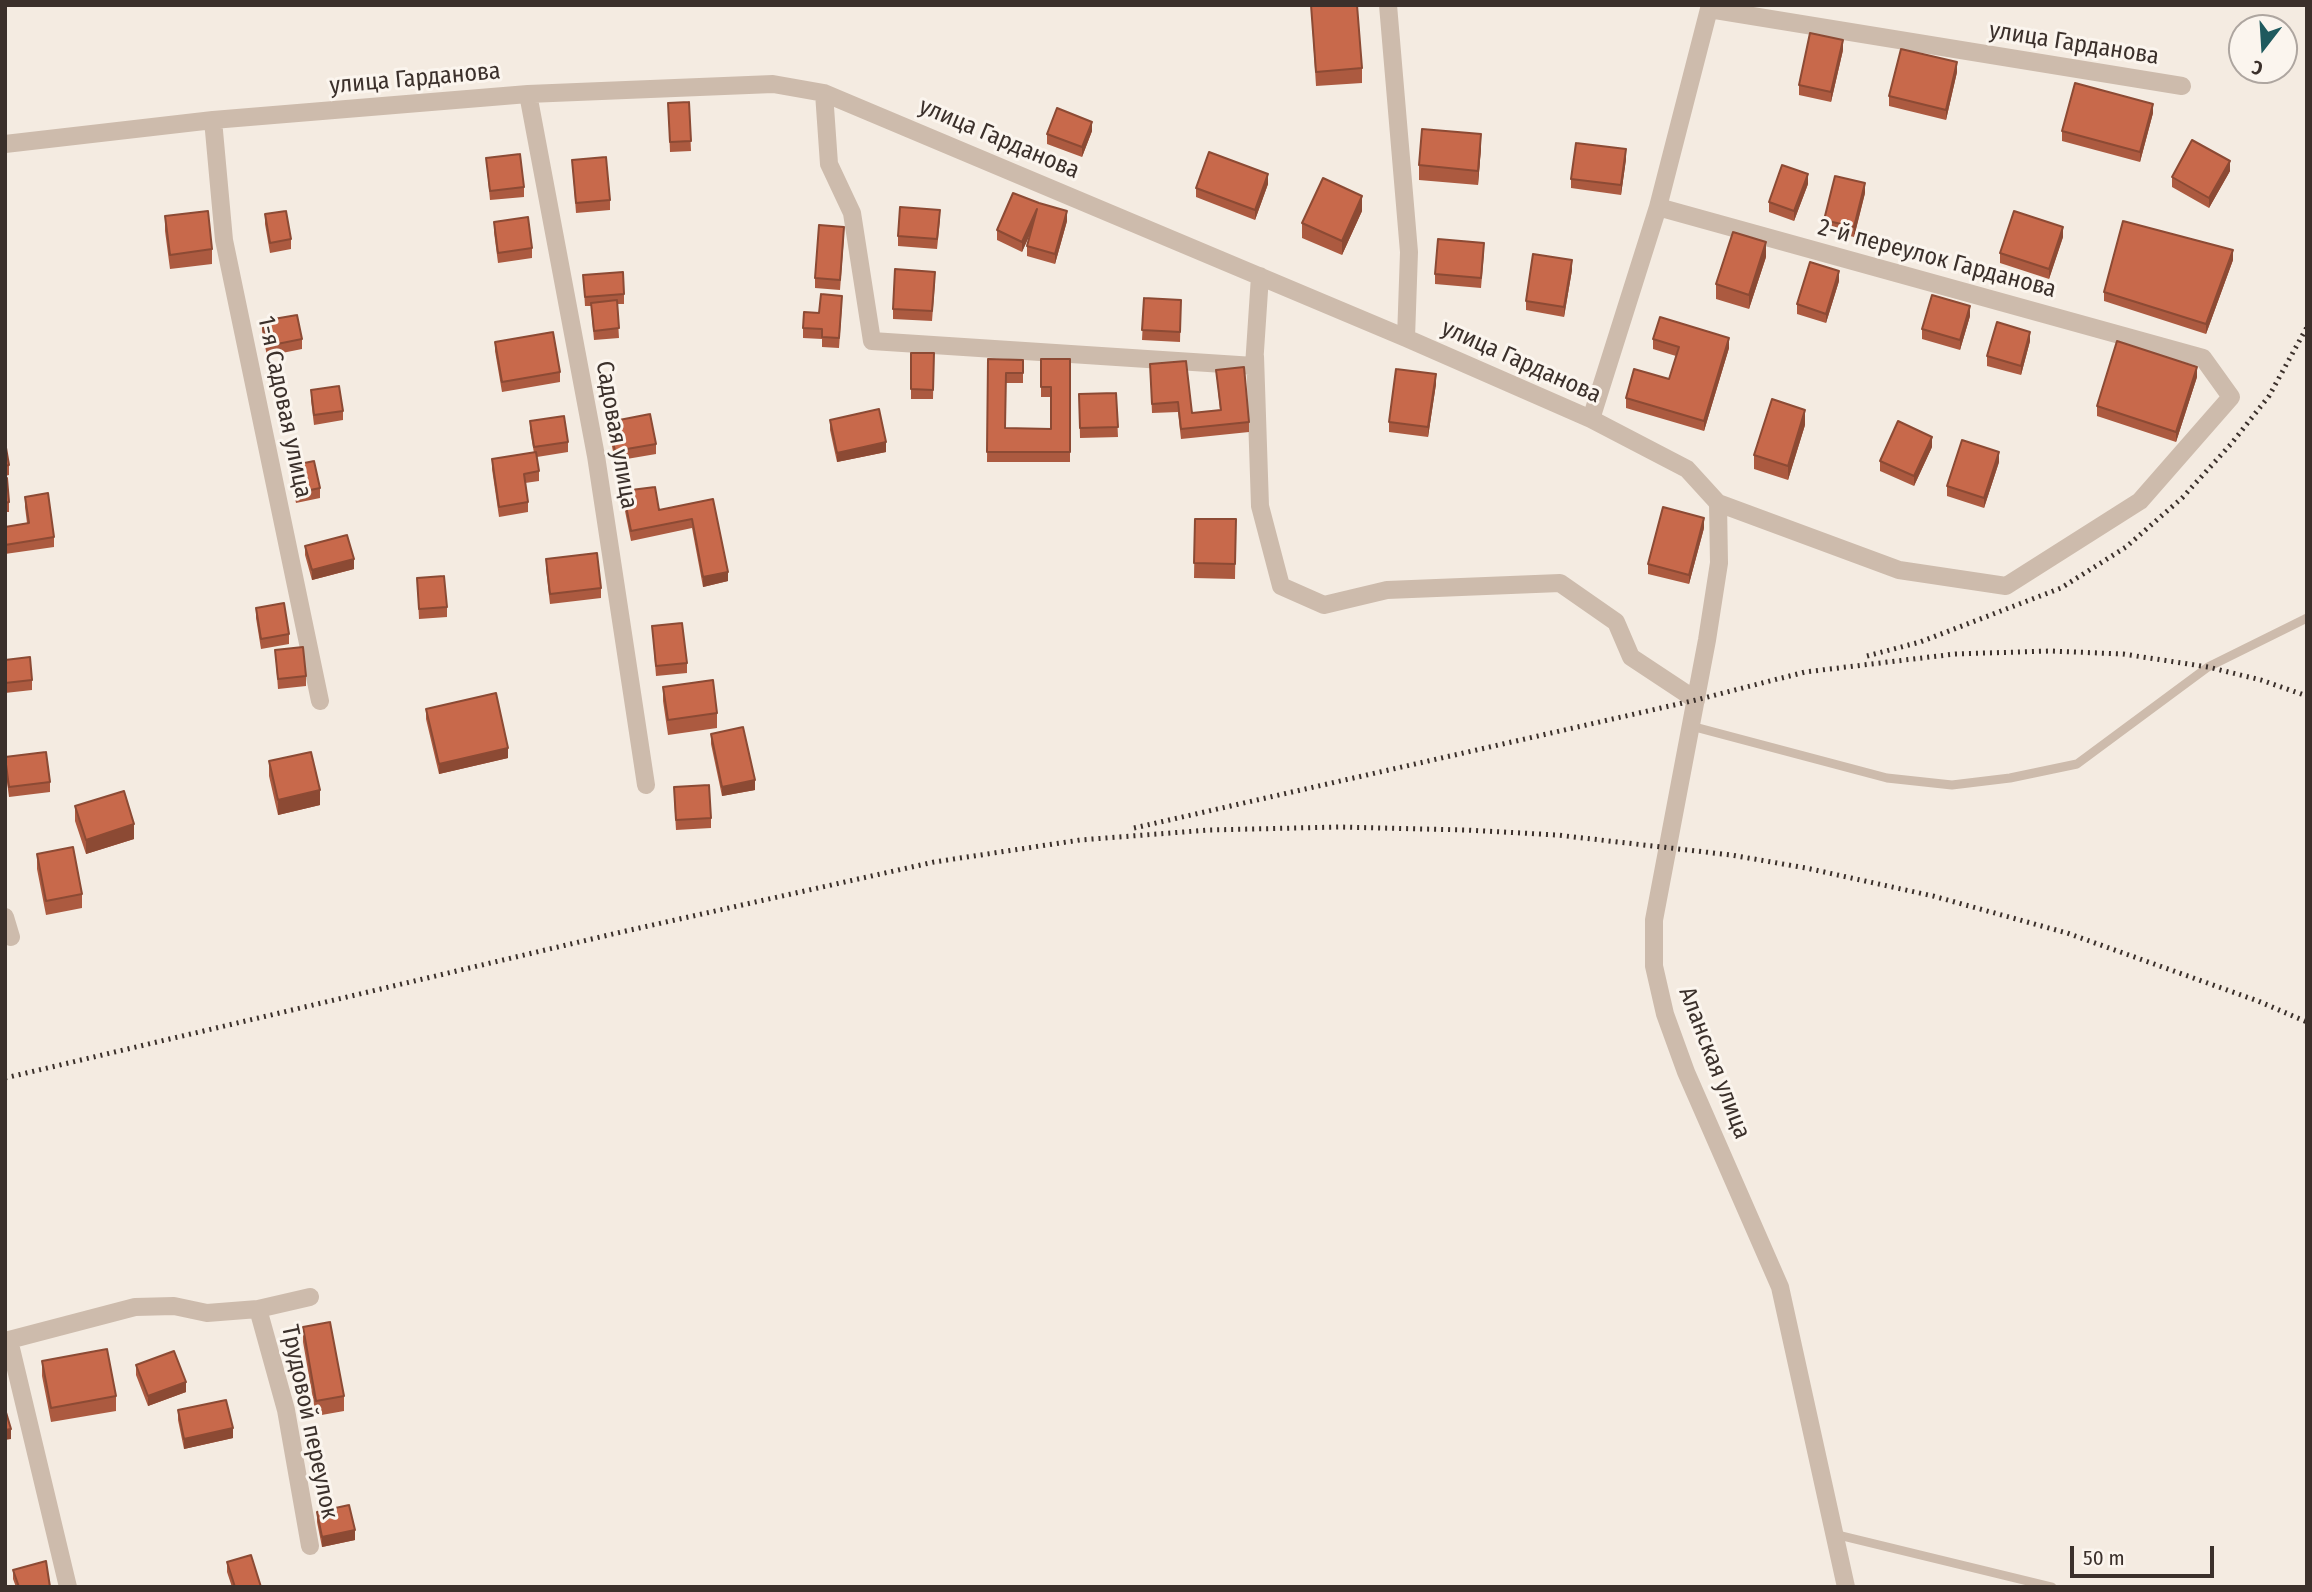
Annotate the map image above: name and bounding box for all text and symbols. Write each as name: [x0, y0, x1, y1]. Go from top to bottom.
north arrow: [2228, 14, 2298, 84]
street label: улица Гарданова: [1987, 16, 2161, 72]
text: С: [2249, 55, 2265, 80]
street label: улица Гарданова: [328, 57, 502, 101]
street label: улица Гарданова: [914, 92, 1084, 186]
street label: 2-й переулок Гарданова: [1815, 213, 2059, 305]
street label: 1-я Садовая улица: [251, 313, 317, 501]
street label: улица Гарданова: [1437, 314, 1605, 410]
street label: Садовая улица: [589, 359, 643, 511]
street label: Аланская улица: [1672, 983, 1756, 1143]
street label: Трудовой переулок: [274, 1322, 344, 1522]
scale bar: [2074, 1532, 2218, 1576]
text: 50 m: [2083, 1545, 2125, 1571]

